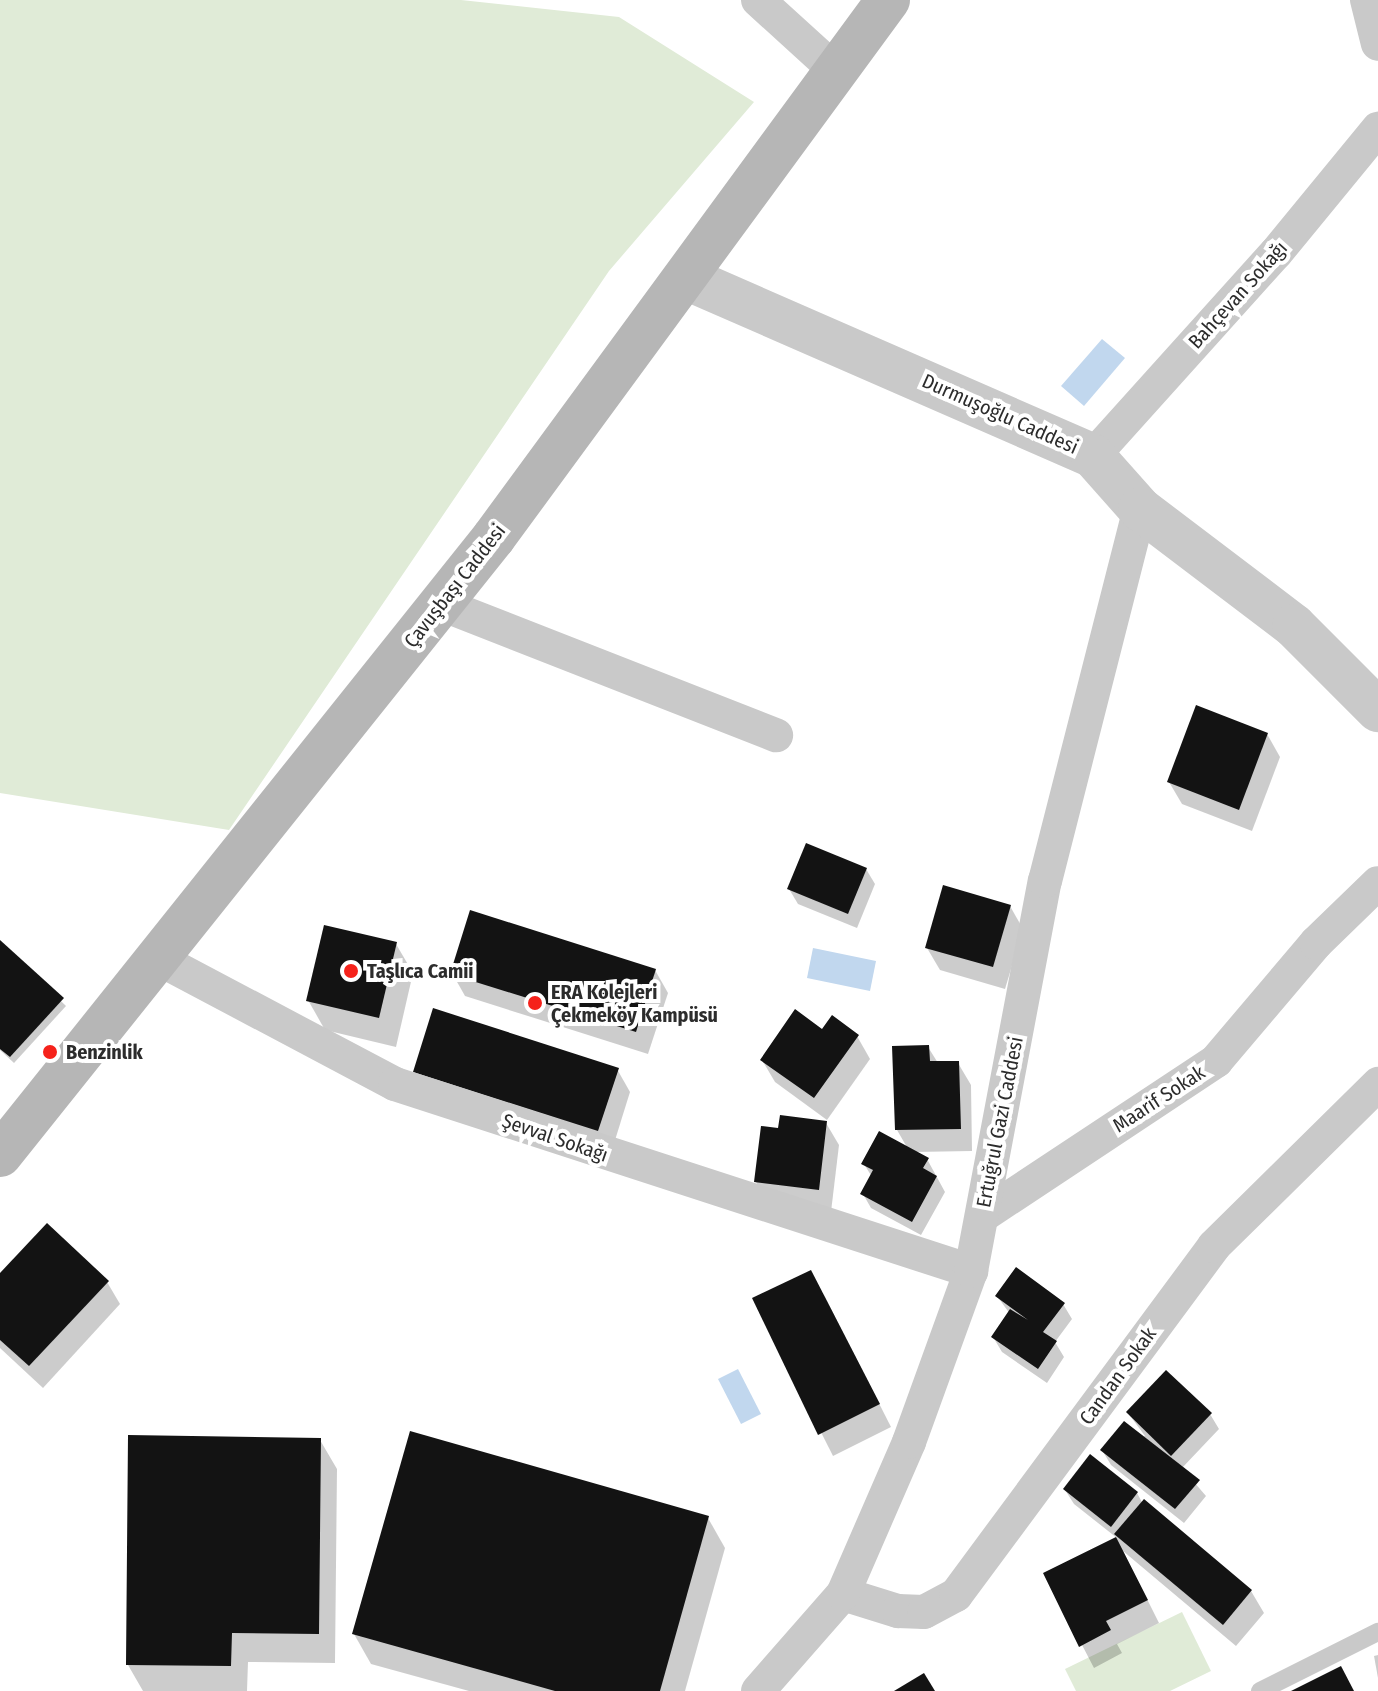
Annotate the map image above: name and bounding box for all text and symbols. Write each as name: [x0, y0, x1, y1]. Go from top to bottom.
street label: Bahçevan Sokağı: [1183, 236, 1293, 354]
street label: Durmuşoğlu Caddesi: [918, 369, 1082, 459]
street label: Çavuşbaşı Caddesi: [399, 519, 511, 653]
place label: Taşlıca Camii: [367, 959, 473, 983]
marker: Taşlıca Camii: [342, 962, 360, 980]
place label: ERA Kolejleri Çekmeköy Kampüsü: [551, 980, 718, 1027]
marker: ERA Kolejleri Çekmeköy Kampüsü: [526, 994, 544, 1012]
street label: Ertuğrul Gazi Caddesi: [972, 1035, 1028, 1209]
place label: Benzinlik: [66, 1040, 143, 1064]
marker: Benzinlik: [41, 1043, 59, 1061]
street label: Maarif Sokak: [1108, 1060, 1210, 1138]
street label: Şevval Sokağı: [499, 1109, 611, 1167]
street label: Candan Sokak: [1075, 1323, 1161, 1429]

